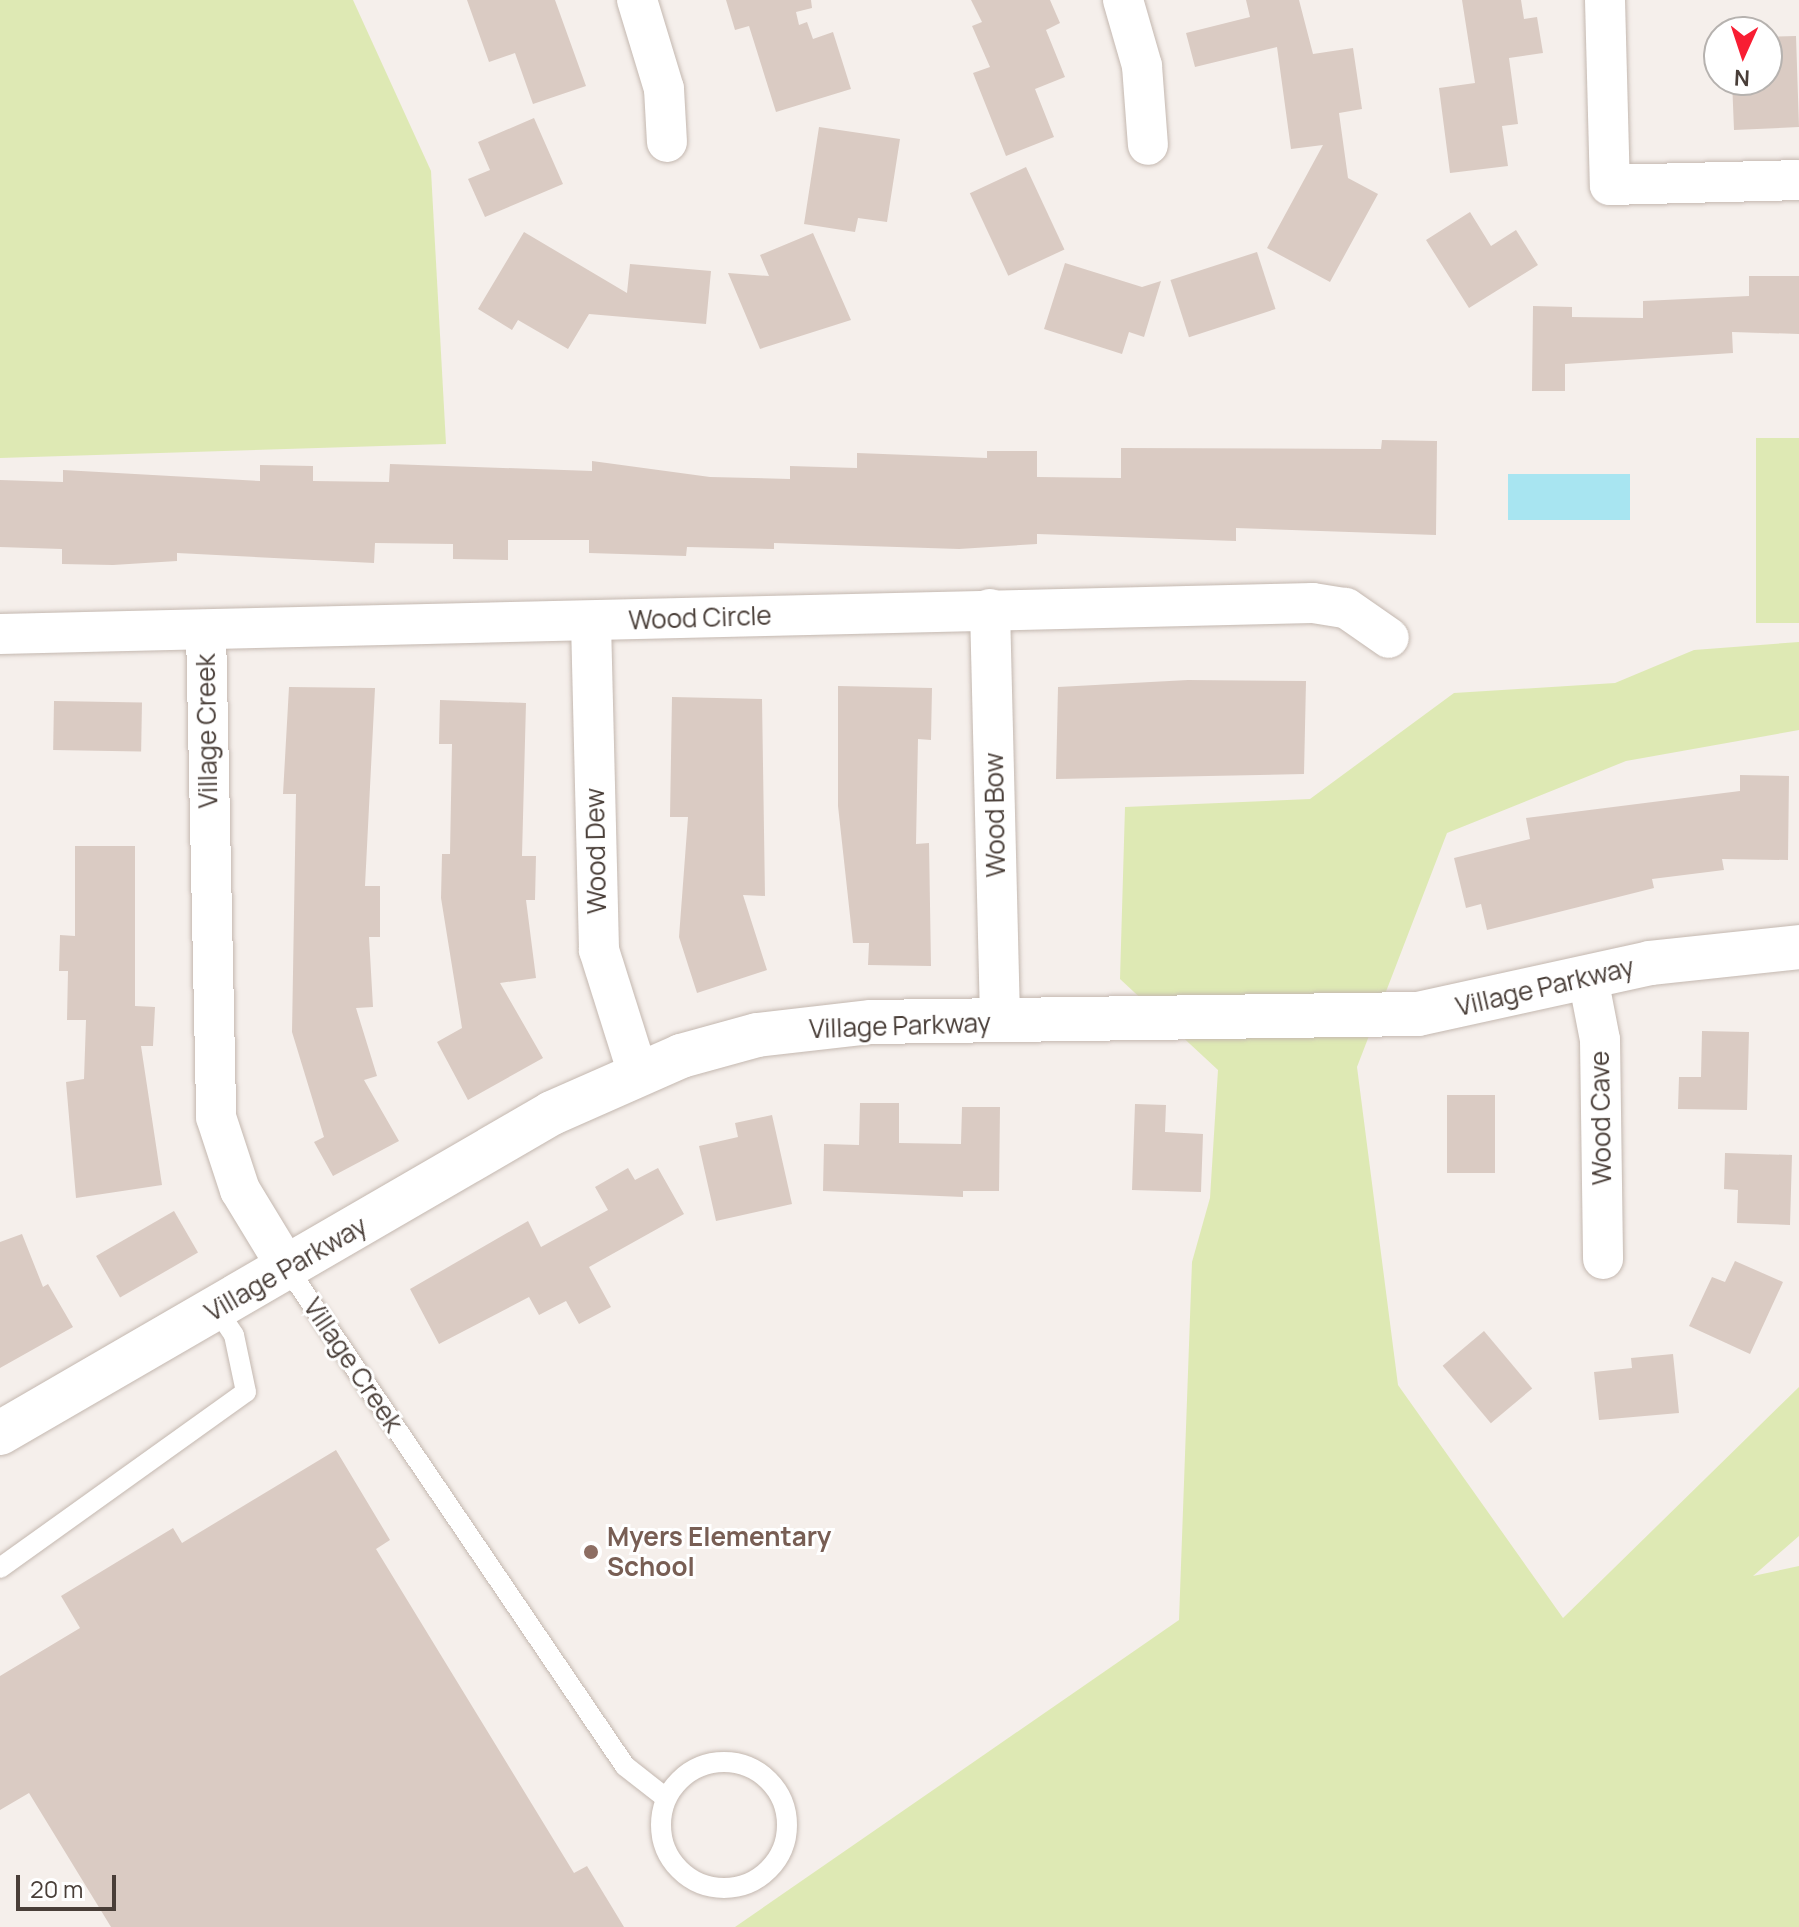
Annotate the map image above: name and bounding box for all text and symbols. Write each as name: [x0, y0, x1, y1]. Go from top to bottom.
north arrow: [1703, 16, 1783, 96]
text: N: [1733, 63, 1751, 93]
street label: Wood Circle: [628, 600, 772, 636]
street label: Village Creek: [190, 653, 224, 809]
street label: Wood Bow: [978, 752, 1012, 878]
street label: Wood Dew: [579, 788, 613, 914]
street label: Village Parkway: [1453, 951, 1637, 1023]
street label: Village Parkway: [809, 1007, 991, 1045]
street label: Wood Cave: [1584, 1050, 1618, 1186]
street label: Village Parkway: [199, 1210, 373, 1328]
street label: Village Creek: [297, 1292, 409, 1438]
place label: Myers Elementary School: [607, 1521, 831, 1582]
marker: Myers Elementary School: [582, 1543, 600, 1561]
scale bar: [20, 1859, 120, 1909]
text: 20 m: [30, 1872, 83, 1905]

